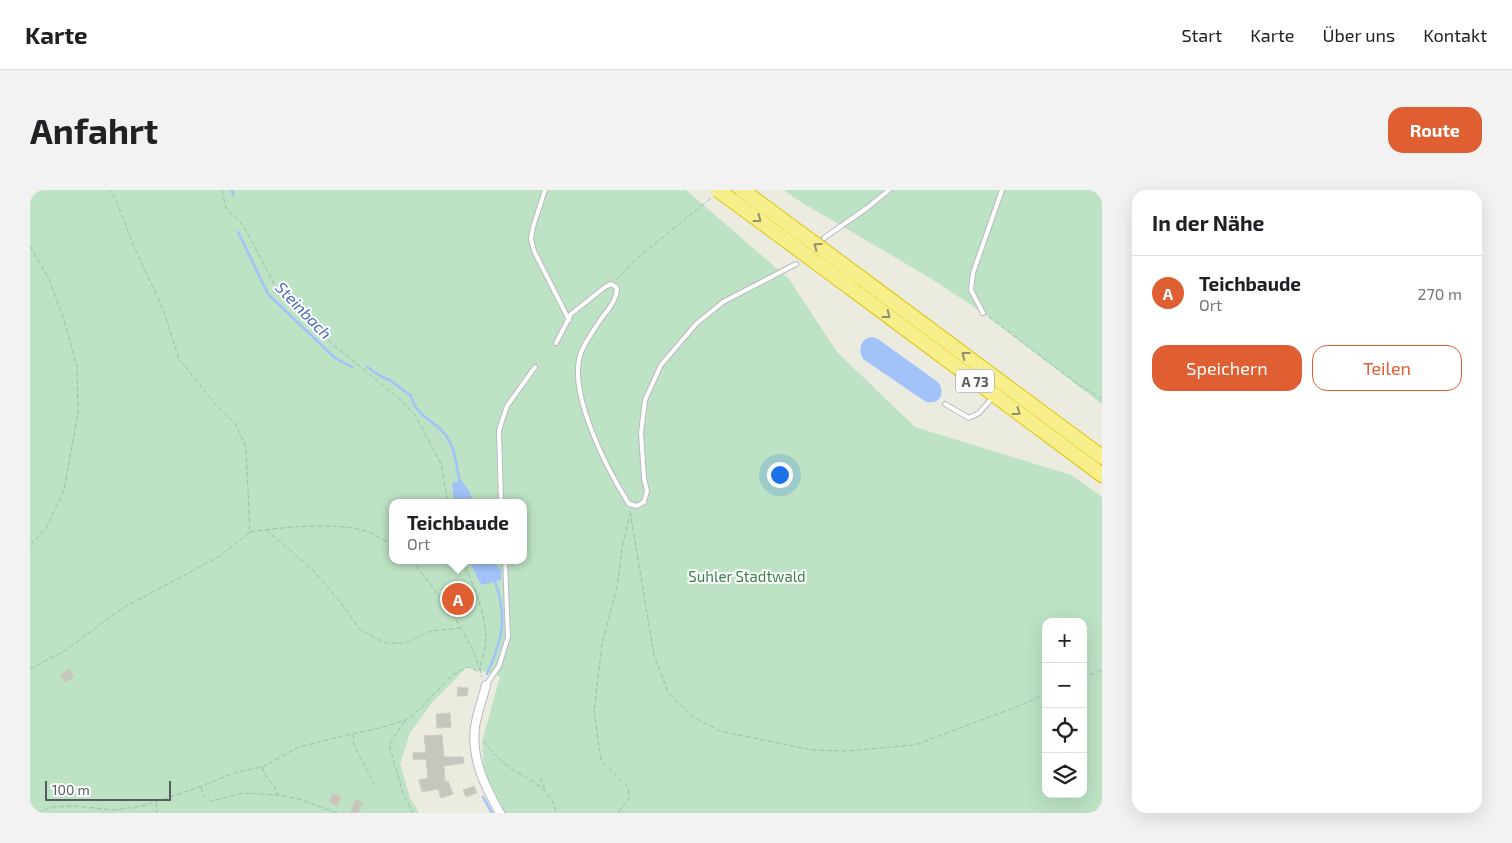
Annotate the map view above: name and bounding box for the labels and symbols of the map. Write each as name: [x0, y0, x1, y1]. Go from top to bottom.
one-way arrow: [752, 213, 762, 222]
one-way arrow: [813, 243, 823, 252]
water label: Steinbach: [272, 277, 336, 343]
one-way arrow: [881, 309, 891, 318]
one-way arrow: [961, 352, 970, 361]
road number: A 73: [956, 370, 994, 392]
one-way arrow: [1011, 406, 1021, 415]
your location: [767, 462, 793, 488]
park label: Suhler Stadtwald: [688, 567, 806, 585]
pin: A: [442, 580, 474, 618]
scale bar: [45, 778, 171, 801]

